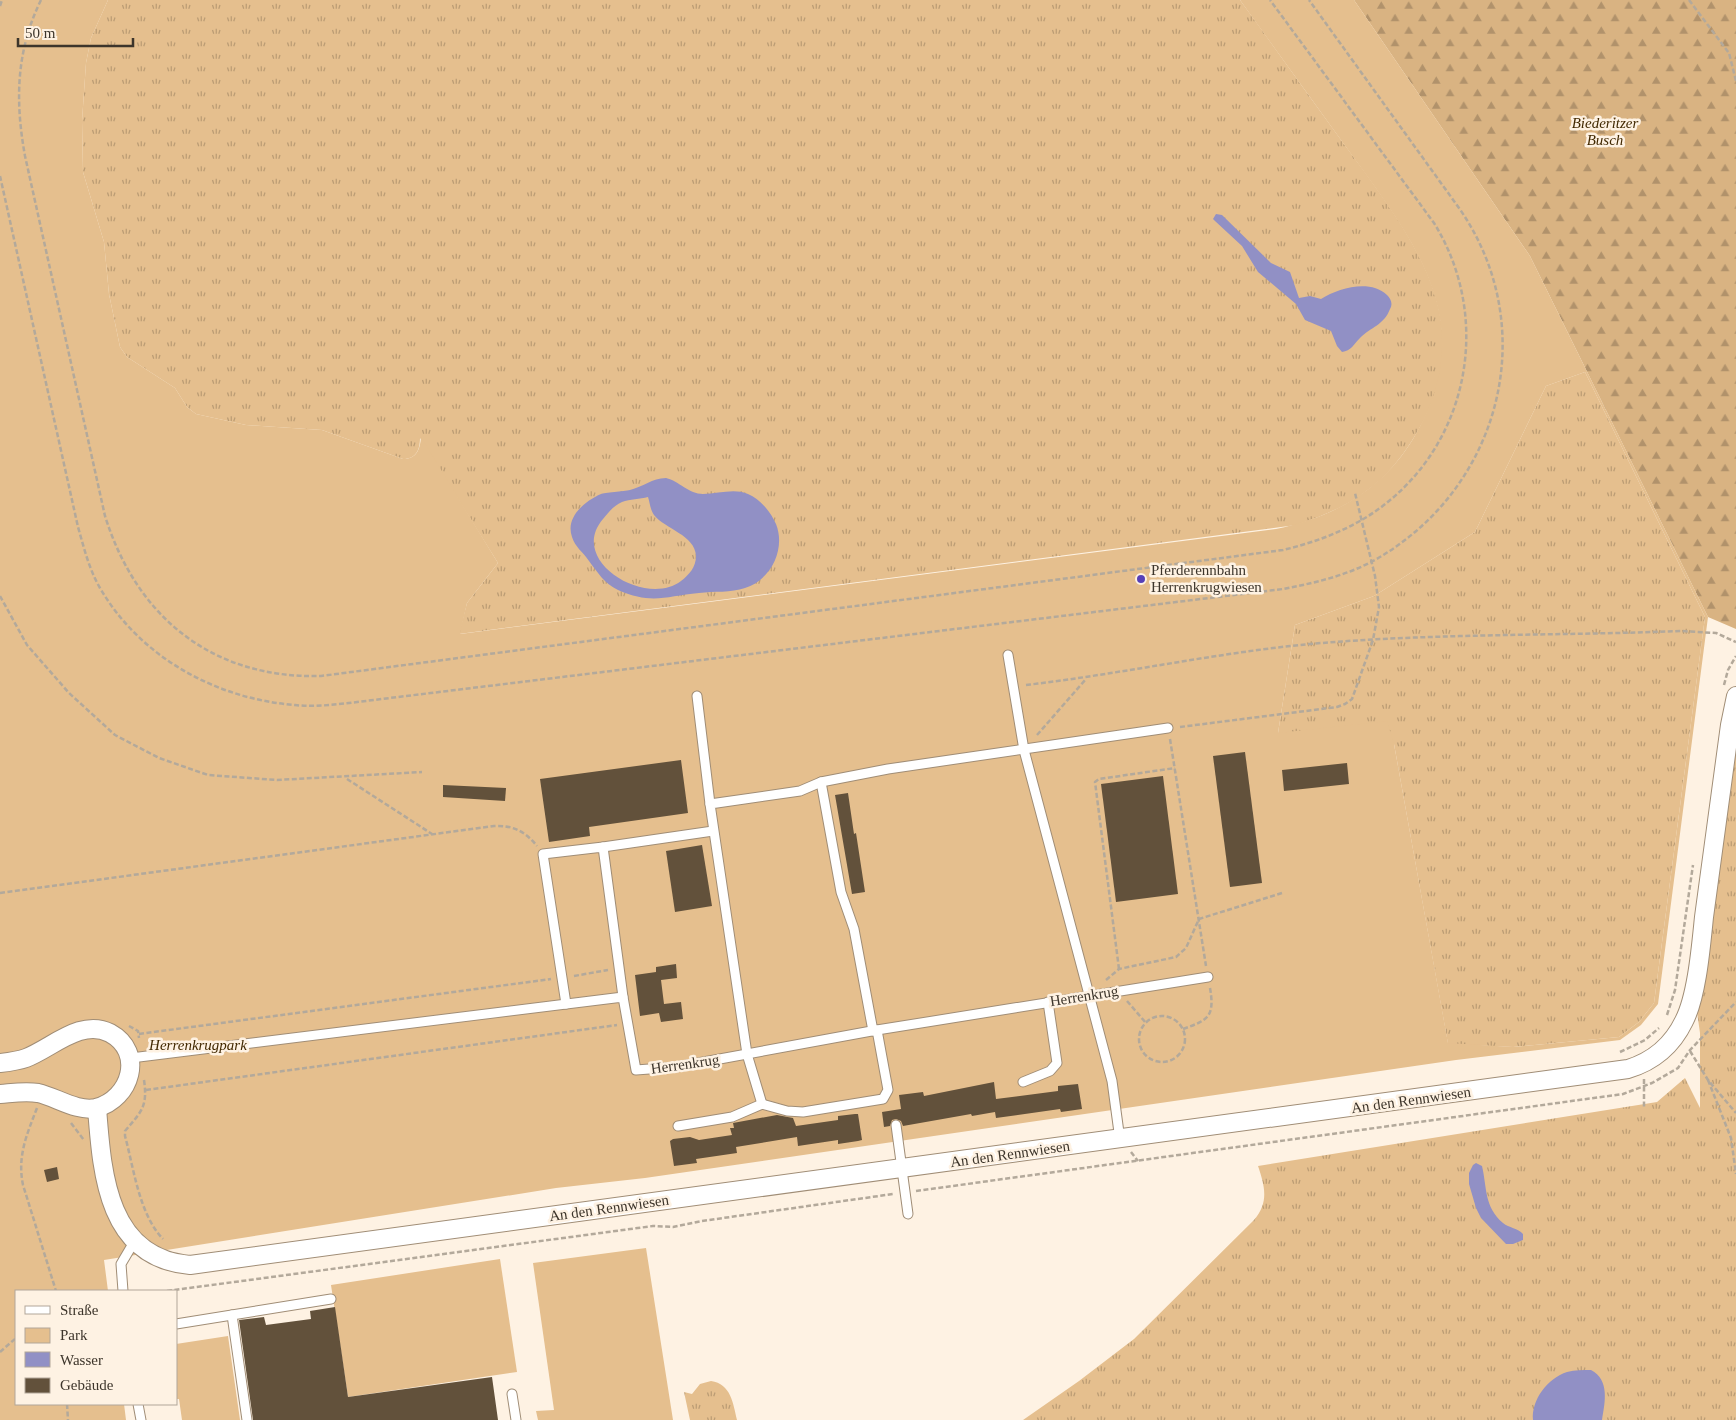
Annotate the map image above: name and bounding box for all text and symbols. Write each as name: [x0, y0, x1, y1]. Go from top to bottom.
scale bar: [18, 15, 132, 47]
text: 50 m: [25, 25, 56, 41]
park label: Biederitzer Busch: [1572, 115, 1638, 148]
place label: Pferderennbahn Herrenkrugwiesen: [1151, 562, 1262, 595]
marker: Pferderennbahn Herrenkrugwiesen: [1135, 573, 1147, 585]
street label: Herrenkrug: [1049, 983, 1120, 1009]
park label: Herrenkrugpark: [148, 1037, 247, 1053]
street label: Herrenkrug: [650, 1051, 721, 1077]
street label: An den Rennwiesen: [1350, 1084, 1472, 1116]
street label: An den Rennwiesen: [949, 1138, 1071, 1170]
street label: An den Rennwiesen: [548, 1192, 670, 1224]
legend: [15, 1290, 178, 1405]
text: Straße: [60, 1302, 99, 1318]
text: Park: [60, 1327, 88, 1343]
text: Wasser: [60, 1352, 103, 1368]
text: Gebäude: [60, 1377, 114, 1393]

